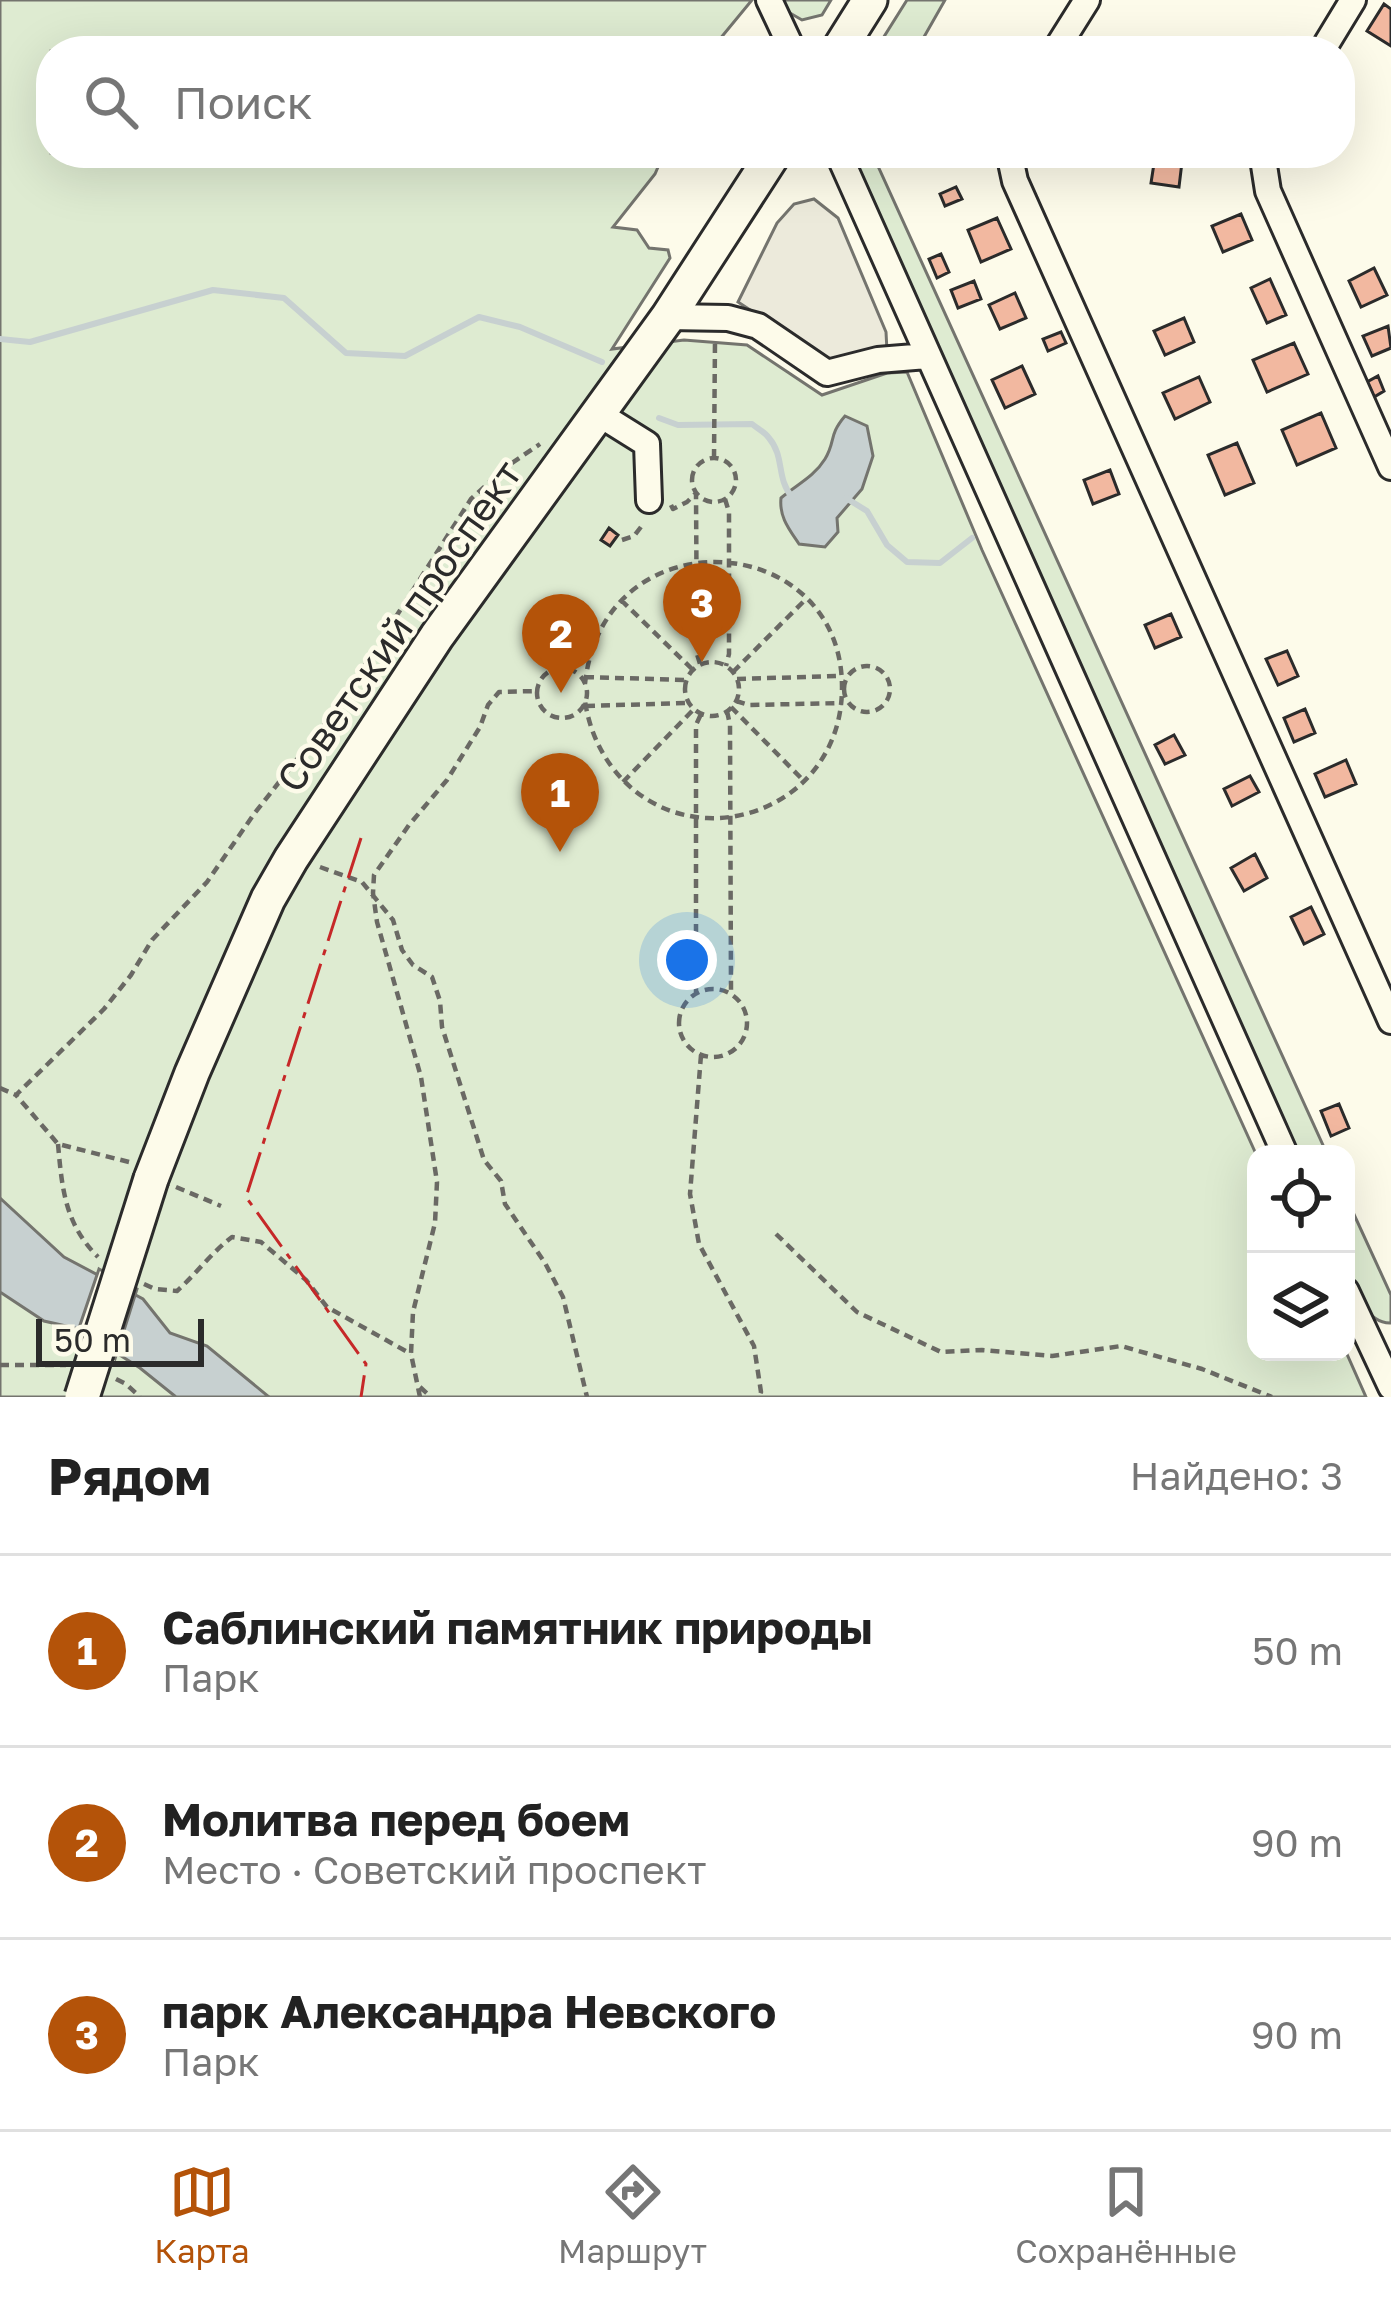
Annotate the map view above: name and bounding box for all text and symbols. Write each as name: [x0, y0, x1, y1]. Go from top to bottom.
search box: [36, 36, 1355, 168]
icon: search: [78, 69, 144, 135]
text: Поиск: [174, 75, 313, 129]
street label: Советский проспект: [266, 451, 531, 800]
pin: 3: [663, 563, 741, 662]
pin: 2: [522, 594, 600, 693]
pin: 1: [521, 753, 599, 852]
your location: [657, 930, 717, 990]
map controls: [1247, 1145, 1355, 1361]
button: locate: [1247, 1145, 1355, 1253]
button: layers: [1247, 1253, 1355, 1361]
scale bar: [36, 1313, 204, 1366]
text: 50 m: [54, 1320, 131, 1359]
text: Рядом: [48, 1445, 211, 1506]
text: Найдено: 3: [1130, 1452, 1343, 1499]
text: Саблинский памятник природы: [162, 1600, 873, 1654]
text: 1: [77, 1627, 97, 1674]
text: 50 m: [1252, 1627, 1343, 1674]
text: Парк: [162, 1654, 260, 1701]
text: Молитва перед боем: [162, 1792, 630, 1846]
text: 2: [75, 1819, 99, 1866]
text: 90 m: [1251, 1819, 1343, 1866]
text: Место · Советский проспект: [162, 1846, 706, 1893]
text: парк Александра Невского: [162, 1984, 776, 2038]
text: 3: [75, 2011, 99, 2058]
text: 90 m: [1251, 2011, 1343, 2058]
text: Парк: [162, 2038, 260, 2085]
tab: Карта: [154, 2159, 250, 2270]
tab: Маршрут: [558, 2159, 707, 2270]
tab: Сохранённые: [1015, 2159, 1237, 2270]

